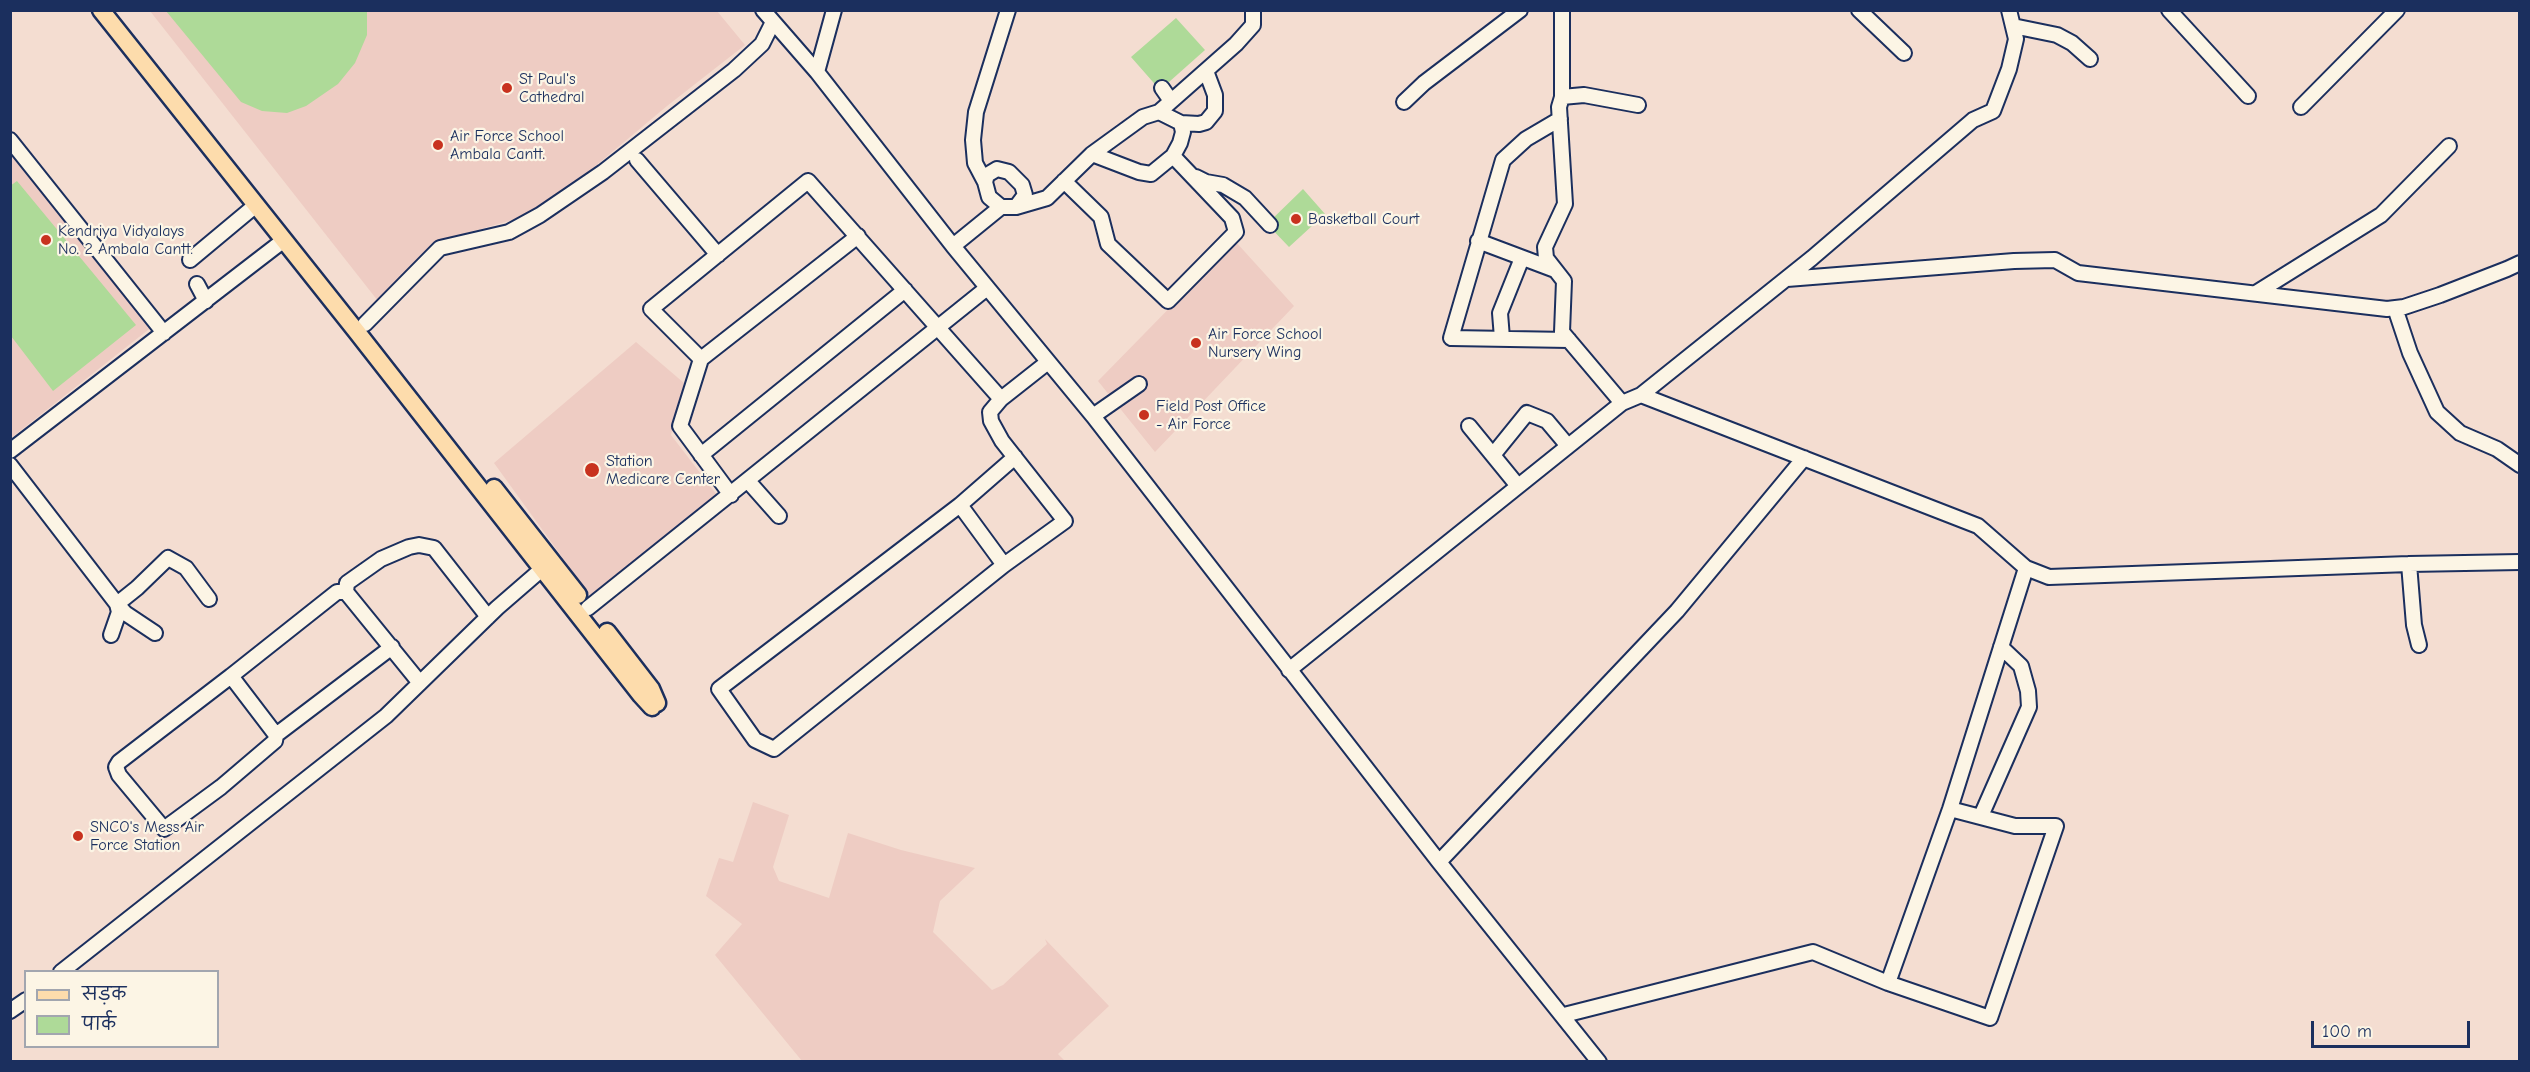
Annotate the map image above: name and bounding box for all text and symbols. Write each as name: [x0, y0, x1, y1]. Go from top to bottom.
place label: St Paul's Cathedral: [519, 69, 585, 107]
marker: St Paul's Cathedral: [500, 81, 514, 95]
place label: Air Force School Ambala Cantt.: [450, 126, 564, 164]
marker: Air Force School Ambala Cantt.: [431, 138, 445, 152]
place label: Basketball Court: [1308, 209, 1419, 229]
marker: Basketball Court: [1289, 212, 1303, 226]
place label: Kendriya Vidyalays No. 2 Ambala Cantt.: [58, 221, 193, 259]
marker: Kendriya Vidyalays No. 2 Ambala Cantt.: [39, 233, 53, 247]
place label: Air Force School Nursery Wing: [1208, 324, 1322, 362]
marker: Air Force School Nursery Wing: [1189, 336, 1203, 350]
place label: Field Post Office - Air Force: [1156, 396, 1266, 434]
marker: Field Post Office - Air Force: [1137, 408, 1151, 422]
place label: Station Medicare Center: [606, 451, 720, 489]
marker: Station Medicare Center: [583, 461, 601, 479]
place label: SNCO's Mess Air Force Station: [90, 817, 204, 855]
marker: SNCO's Mess Air Force Station: [71, 829, 85, 843]
legend: [24, 970, 219, 1048]
text: सड़क: [82, 984, 126, 1005]
scale bar: [2314, 1009, 2473, 1047]
text: पार्क: [82, 1014, 116, 1035]
text: 100 m: [2322, 1021, 2372, 1042]

